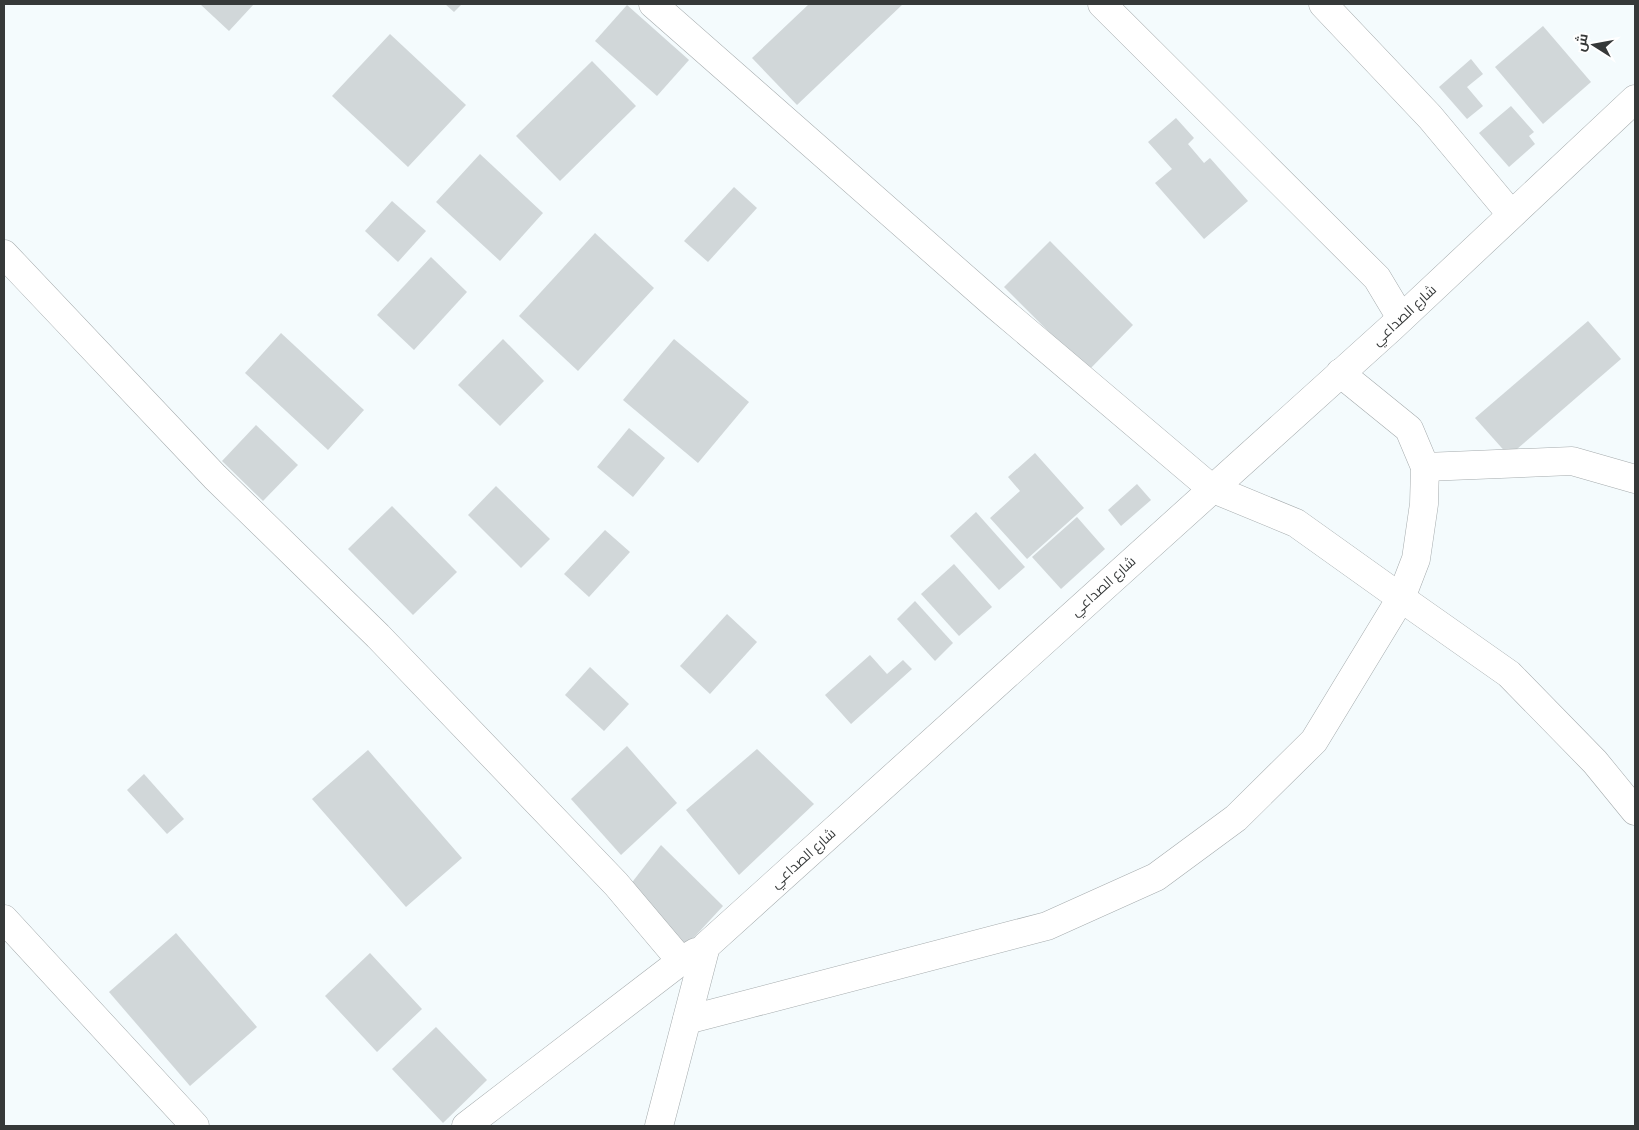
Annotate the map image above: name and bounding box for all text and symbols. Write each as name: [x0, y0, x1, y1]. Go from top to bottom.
north arrow: [1569, 20, 1619, 70]
text: ش: [1571, 32, 1592, 53]
street label: شارع الصداعي: [1368, 281, 1442, 352]
street label: شارع الصداعي: [1067, 552, 1141, 622]
street label: شارع الصداعي: [767, 824, 841, 894]

